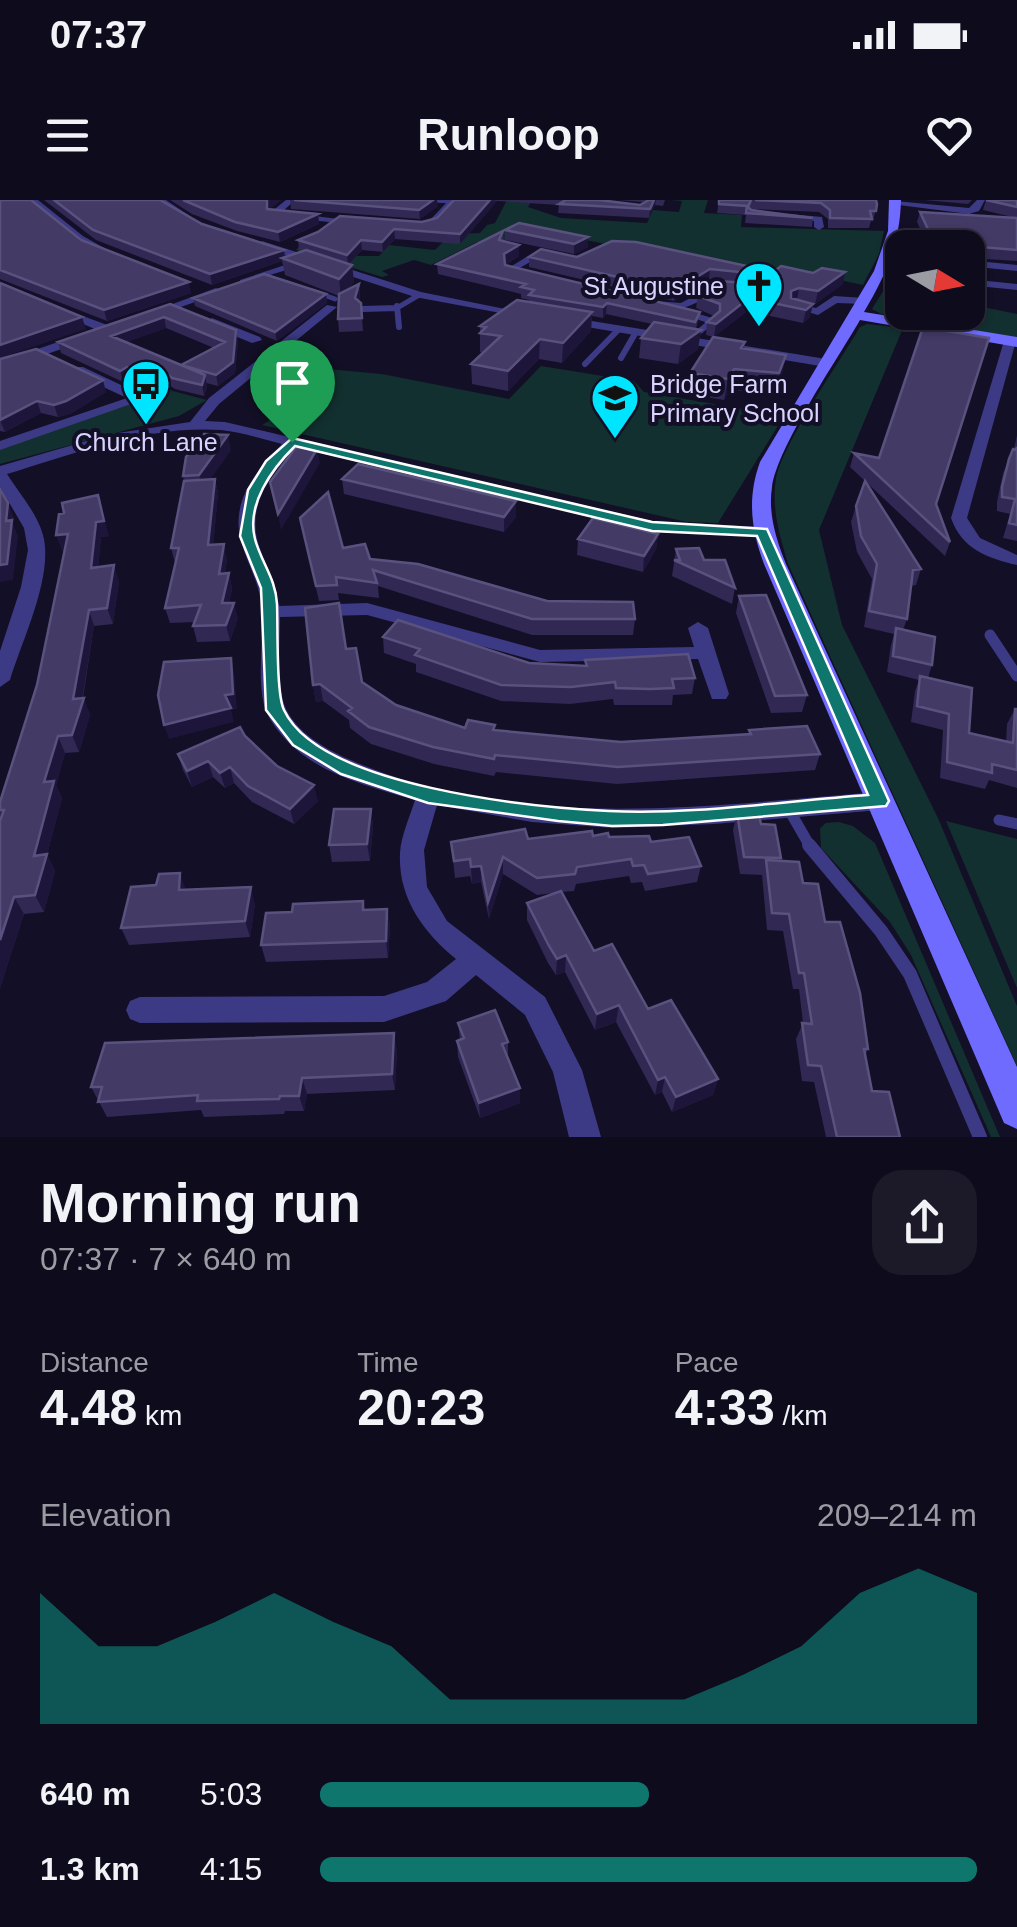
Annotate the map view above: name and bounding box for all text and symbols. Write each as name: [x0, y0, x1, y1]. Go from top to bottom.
text: 07:37: [50, 14, 147, 56]
icon: menu: [40, 108, 95, 163]
icon: heart: [922, 108, 977, 163]
text: Runloop: [417, 109, 600, 160]
north arrow: [885, 230, 985, 330]
map controls: [885, 230, 985, 330]
church icon: St Augustine: [733, 260, 785, 328]
place label: St Augustine: [584, 272, 724, 300]
pin: [250, 340, 335, 443]
icon: arrive: [265, 355, 320, 410]
bus stop icon: Church Lane: [120, 358, 172, 426]
place label: Bridge Farm Primary School: [650, 370, 820, 427]
school or university icon: Bridge Farm Primary School: [589, 372, 641, 440]
place label: Church Lane: [74, 428, 218, 456]
button: share: [872, 1170, 977, 1275]
text: Morning run: [40, 1172, 361, 1234]
text: 07:37 · 7 × 640 m: [40, 1241, 292, 1277]
text: Distance: [40, 1347, 149, 1378]
text: Time: [357, 1347, 419, 1378]
text: Pace: [675, 1347, 738, 1378]
text: 4.48: [40, 1380, 137, 1436]
text: 20:23: [357, 1380, 485, 1436]
text: 4:33: [675, 1380, 775, 1436]
text: km: [137, 1400, 182, 1431]
text: /km: [775, 1400, 828, 1431]
text: Elevation: [40, 1497, 172, 1533]
text: 209–214 m: [817, 1497, 977, 1533]
text: 640 m: [40, 1776, 131, 1812]
text: 5:03: [200, 1776, 262, 1812]
text: 1.3 km: [40, 1851, 140, 1887]
text: 4:15: [200, 1851, 262, 1887]

